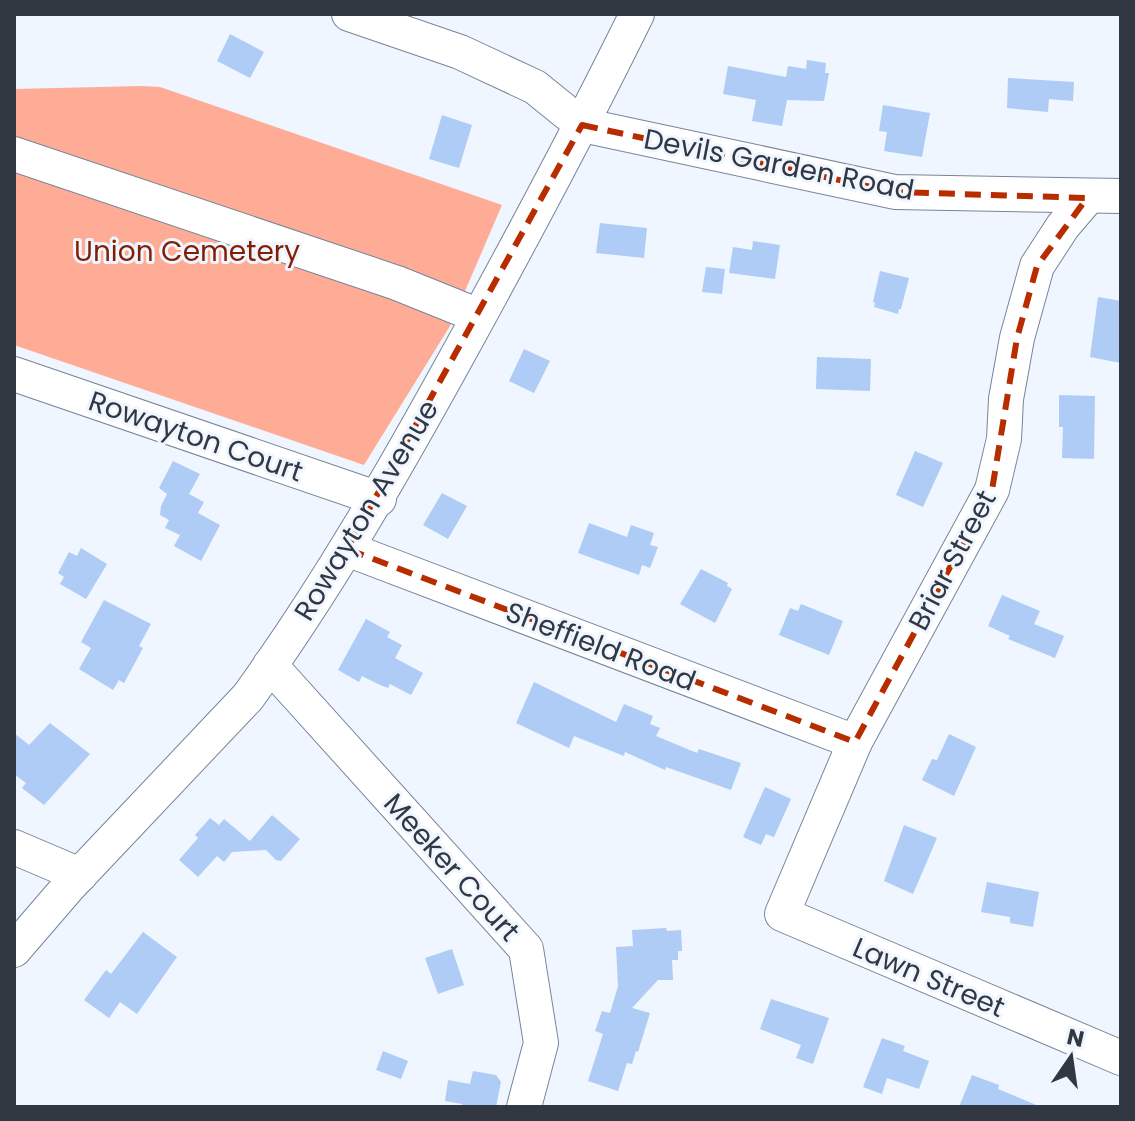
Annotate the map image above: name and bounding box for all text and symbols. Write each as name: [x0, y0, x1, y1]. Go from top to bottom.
street label: Devils Garden Road: [641, 119, 917, 210]
park label: Union Cemetery: [74, 232, 300, 271]
street label: Rowayton Court: [83, 382, 308, 491]
street label: Rowayton Avenue: [285, 393, 448, 628]
street label: Briar Street: [899, 483, 1006, 637]
street label: Sheffield Road: [500, 592, 701, 701]
street label: Meeker Court: [375, 785, 529, 950]
street label: Lawn Street: [847, 928, 1011, 1027]
north arrow: [1031, 1017, 1111, 1097]
text: N: [1064, 1021, 1087, 1055]

